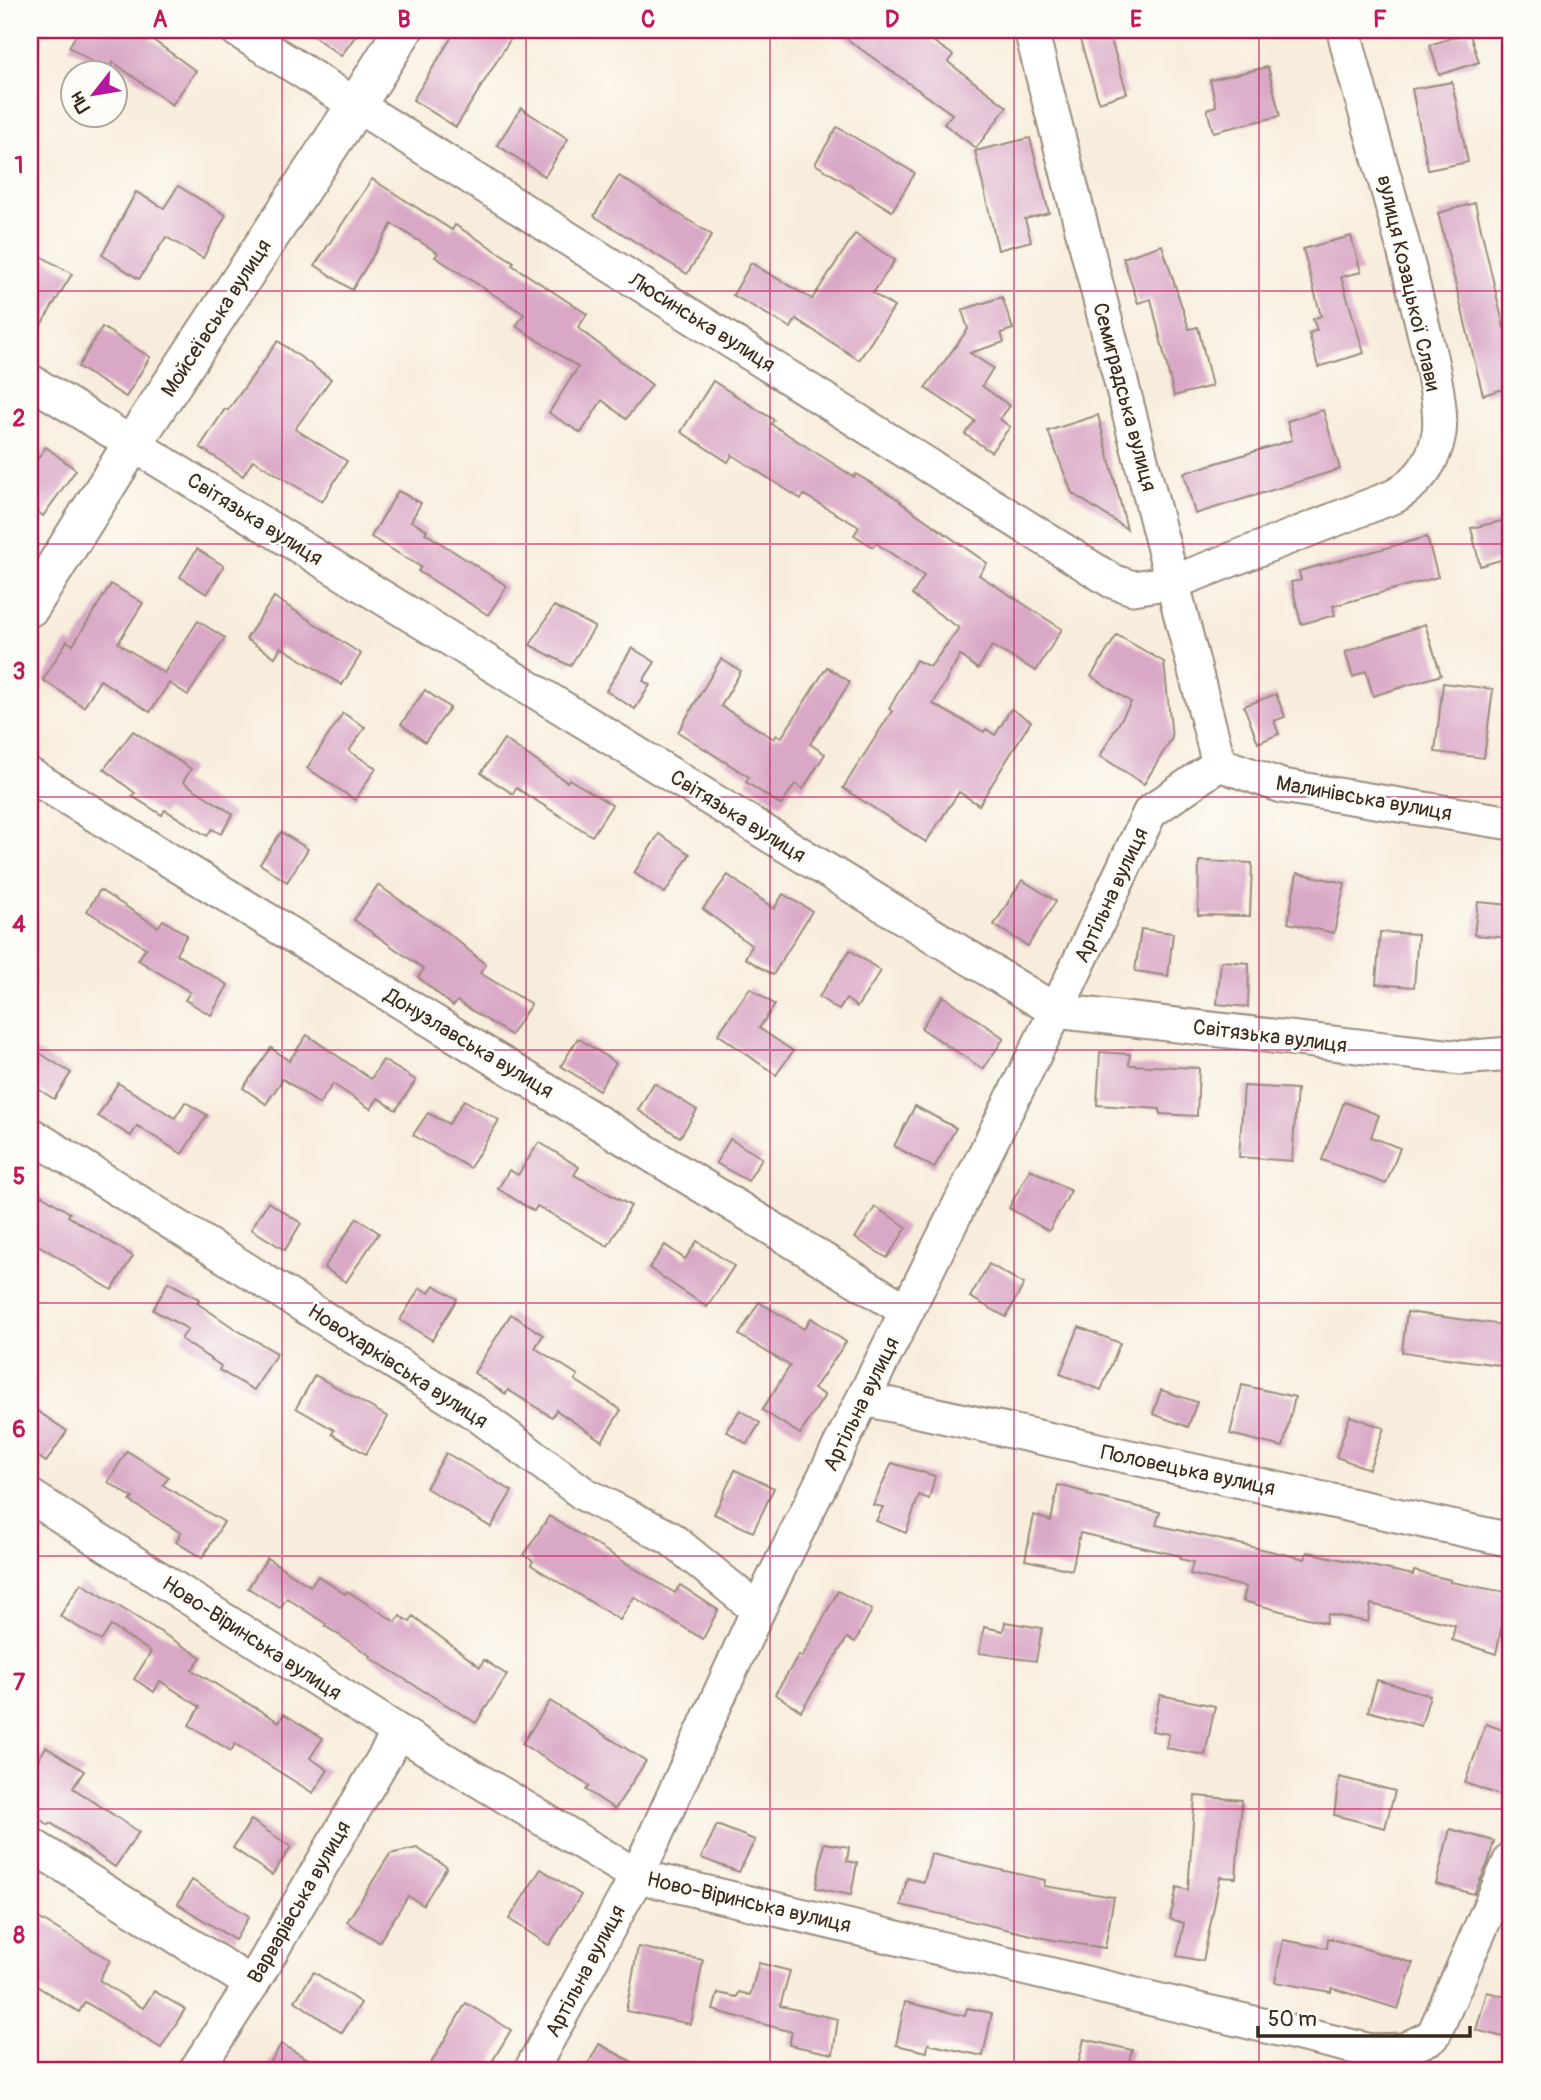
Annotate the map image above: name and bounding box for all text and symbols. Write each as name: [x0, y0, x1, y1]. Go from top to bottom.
text: A: [153, 5, 168, 34]
text: B: [397, 5, 411, 34]
text: C: [641, 5, 655, 34]
text: D: [885, 5, 899, 34]
text: E: [1130, 5, 1142, 34]
text: F: [1373, 5, 1387, 34]
north arrow: [60, 60, 130, 130]
text: Пн: [65, 87, 96, 117]
text: 1: [15, 151, 24, 180]
street label: вулиця Козацької Слави: [1371, 173, 1446, 394]
street label: Мойсеївська вулиця: [155, 234, 278, 402]
street label: Люсинська вулиця: [623, 266, 780, 378]
street label: Семиградська вулиця: [1086, 300, 1163, 494]
text: 2: [13, 404, 26, 433]
street label: Світязька вулиця: [182, 467, 328, 572]
text: 3: [13, 657, 25, 686]
street label: Світязька вулиця: [665, 764, 811, 869]
street label: Малинівська вулиця: [1274, 770, 1454, 827]
street label: Артільна вулиця: [1068, 823, 1155, 967]
text: 4: [12, 910, 26, 939]
street label: Донузлавська вулиця: [378, 982, 558, 1105]
street label: Світязька вулиця: [1191, 1014, 1349, 1059]
text: 5: [13, 1162, 25, 1191]
street label: Новохарківська вулиця: [303, 1298, 493, 1435]
street label: Артільна вулиця: [817, 1333, 906, 1476]
text: 6: [12, 1415, 26, 1444]
street label: Половецька вулиця: [1098, 1439, 1278, 1502]
street label: Ново-Віринська вулиця: [157, 1570, 347, 1707]
text: 7: [13, 1668, 26, 1697]
street label: Варварівська вулиця: [242, 1816, 357, 1989]
street label: Ново-Віринська вулиця: [644, 1866, 854, 1939]
street label: Артільна вулиця: [539, 1900, 632, 2042]
text: 8: [13, 1921, 25, 1950]
scale bar: [1258, 1995, 1469, 2039]
text: 50 m: [1268, 2006, 1317, 2033]

